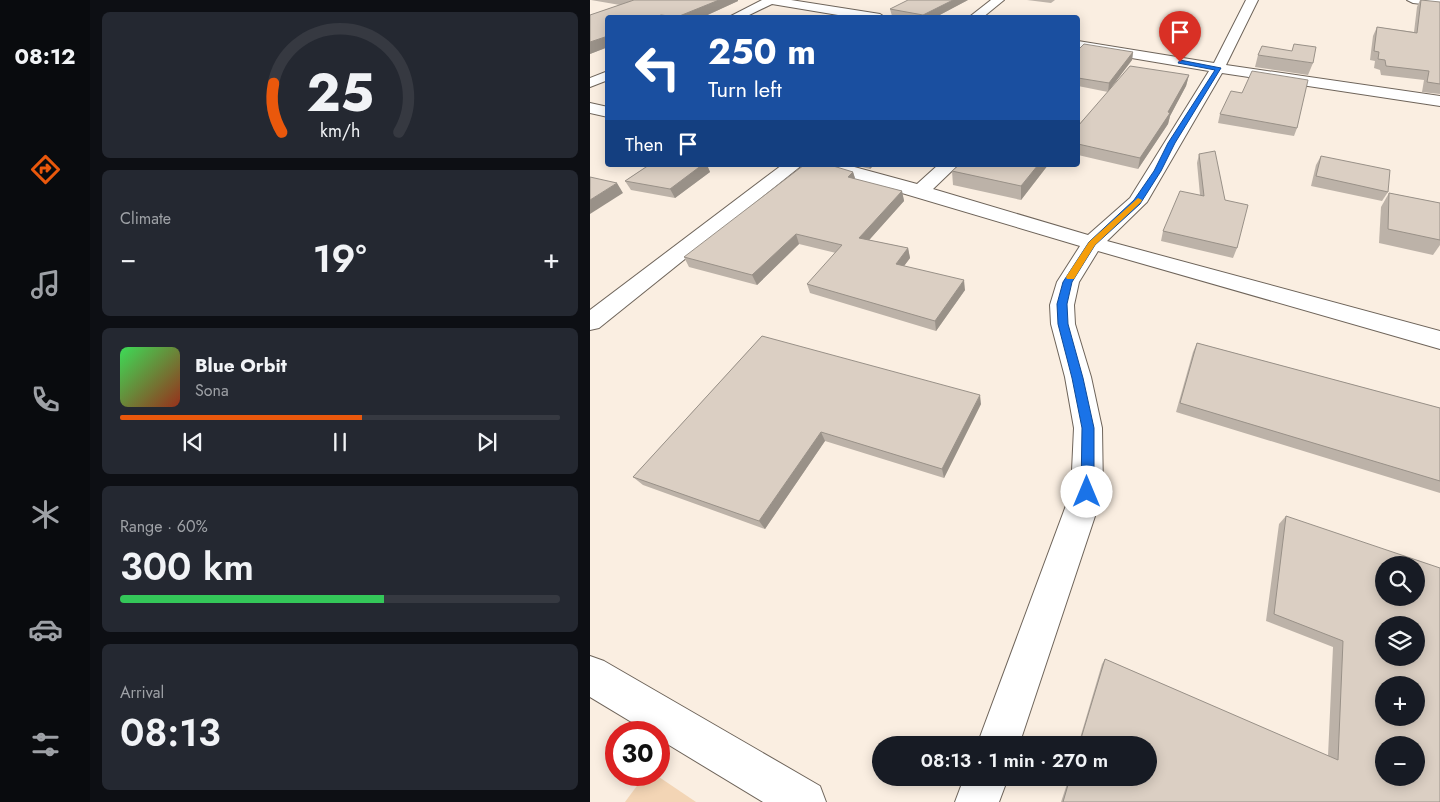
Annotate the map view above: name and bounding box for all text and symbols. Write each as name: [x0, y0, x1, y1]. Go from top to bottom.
pin: [1159, 11, 1201, 62]
icon: arrive: [1166, 18, 1194, 46]
text: 250 m: [708, 27, 816, 77]
icon: left: [625, 35, 690, 100]
text: 08:12: [14, 40, 76, 72]
text: 25: [306, 55, 374, 131]
text: Turn left: [708, 73, 782, 105]
text: km/h: [320, 118, 360, 144]
icon: arrive: [674, 130, 702, 158]
text: Then: [625, 131, 664, 158]
icon: directions: [28, 152, 63, 187]
text: Climate: [120, 207, 171, 230]
text: 19°: [313, 231, 367, 286]
text: −: [120, 238, 137, 279]
text: +: [543, 238, 560, 279]
icon: music: [28, 267, 63, 302]
text: Blue Orbit: [195, 352, 287, 379]
text: Sona: [195, 379, 229, 402]
icon: phone: [28, 382, 63, 417]
icon: previous: [179, 428, 207, 456]
icon: pause: [326, 428, 354, 456]
icon: next: [473, 428, 501, 456]
position arrow: [1060, 465, 1112, 517]
icon: climate: [28, 497, 63, 532]
text: Range · 60%: [120, 515, 208, 538]
text: 300 km: [120, 539, 254, 594]
map controls: [1375, 556, 1425, 786]
button: search: [1375, 556, 1425, 606]
icon: car: [28, 612, 63, 647]
button: layers: [1375, 616, 1425, 666]
button: +: [1375, 676, 1425, 726]
text: Arrival: [120, 681, 164, 704]
text: 08:13: [120, 705, 221, 760]
speed limit sign: 30: [605, 721, 670, 786]
icon: filters: [28, 727, 63, 762]
button: −: [1375, 736, 1425, 786]
text: 08:13 · 1 min · 270 m: [921, 747, 1108, 774]

